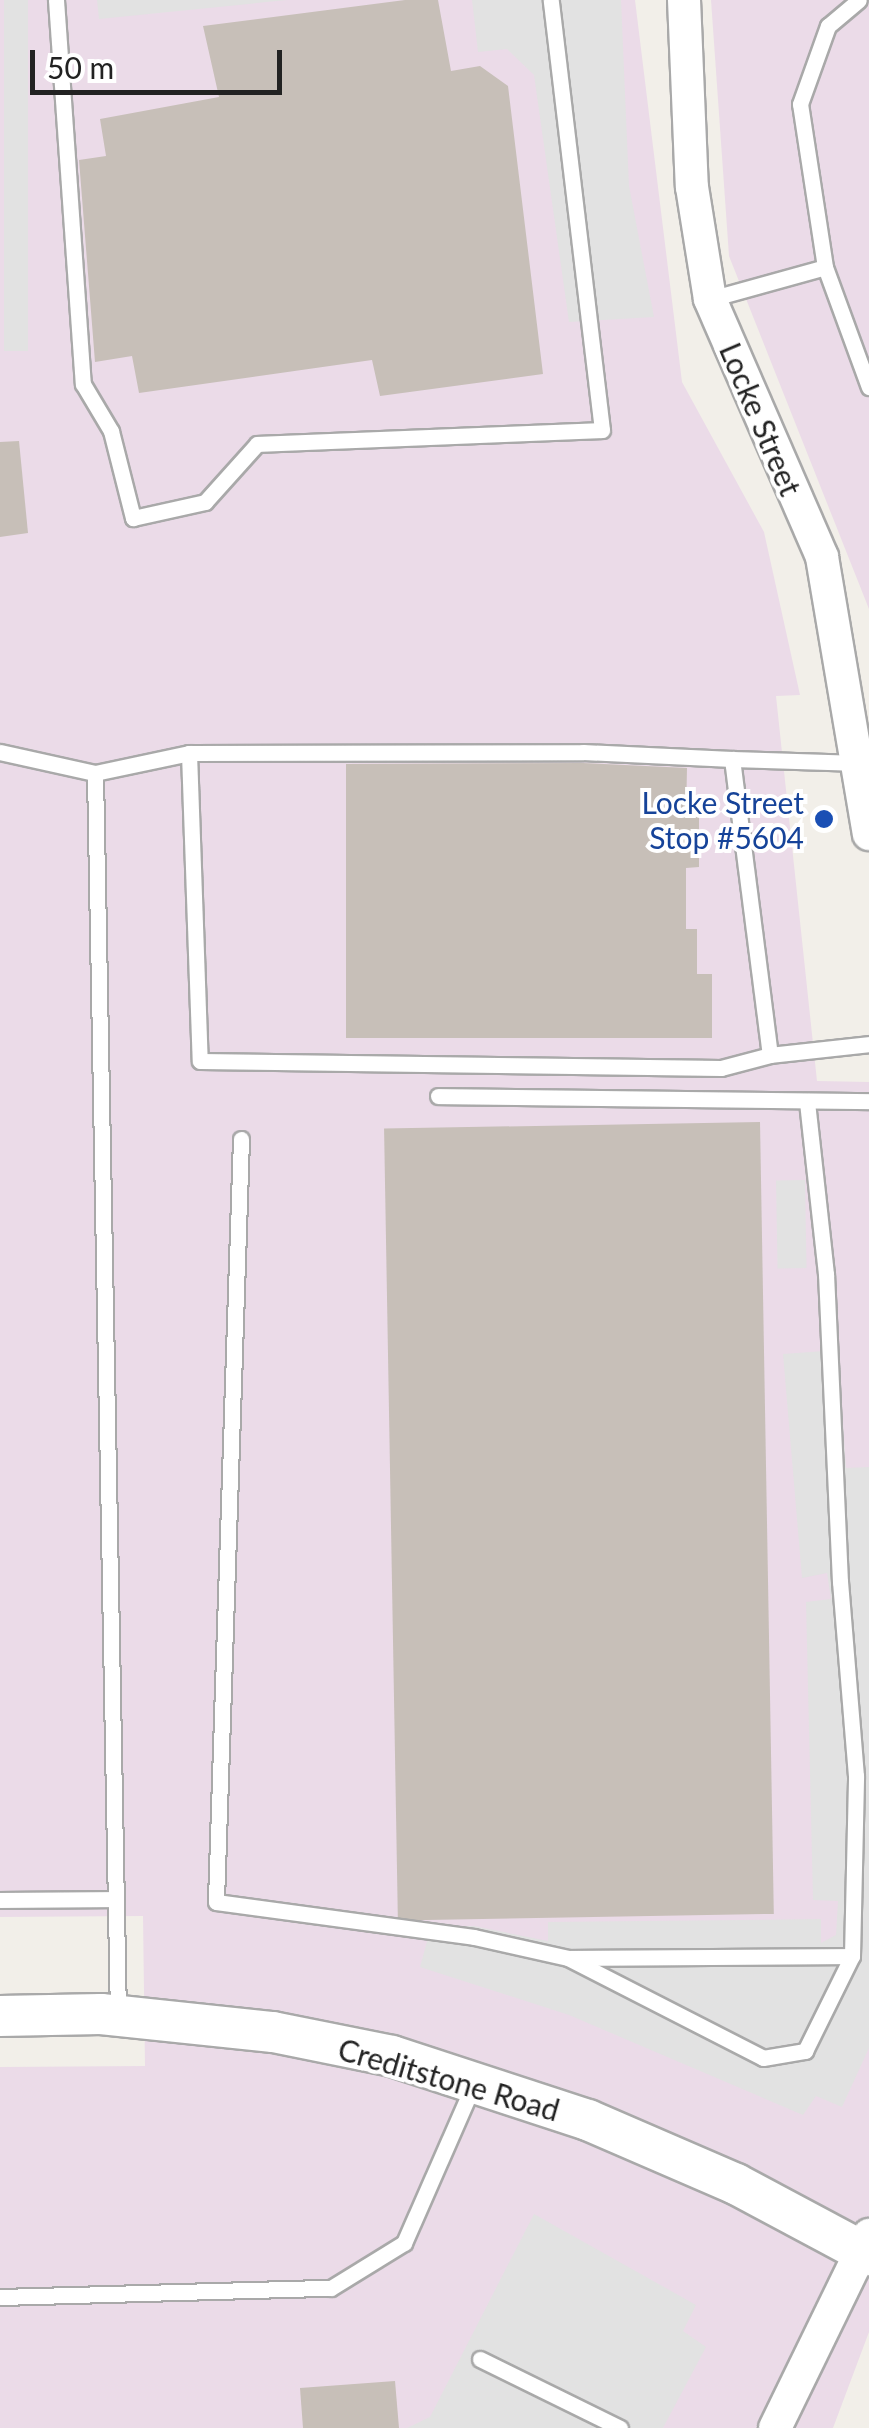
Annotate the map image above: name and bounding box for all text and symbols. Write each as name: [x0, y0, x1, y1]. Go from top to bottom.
scale bar: [35, 30, 288, 92]
text: 50 m: [47, 49, 114, 85]
street label: Locke Street: [713, 337, 809, 501]
place label: Locke Street Stop #5604: [641, 784, 804, 854]
marker: Locke Street Stop #5604: [813, 808, 835, 830]
street label: Creditstone Road: [334, 2030, 564, 2128]

